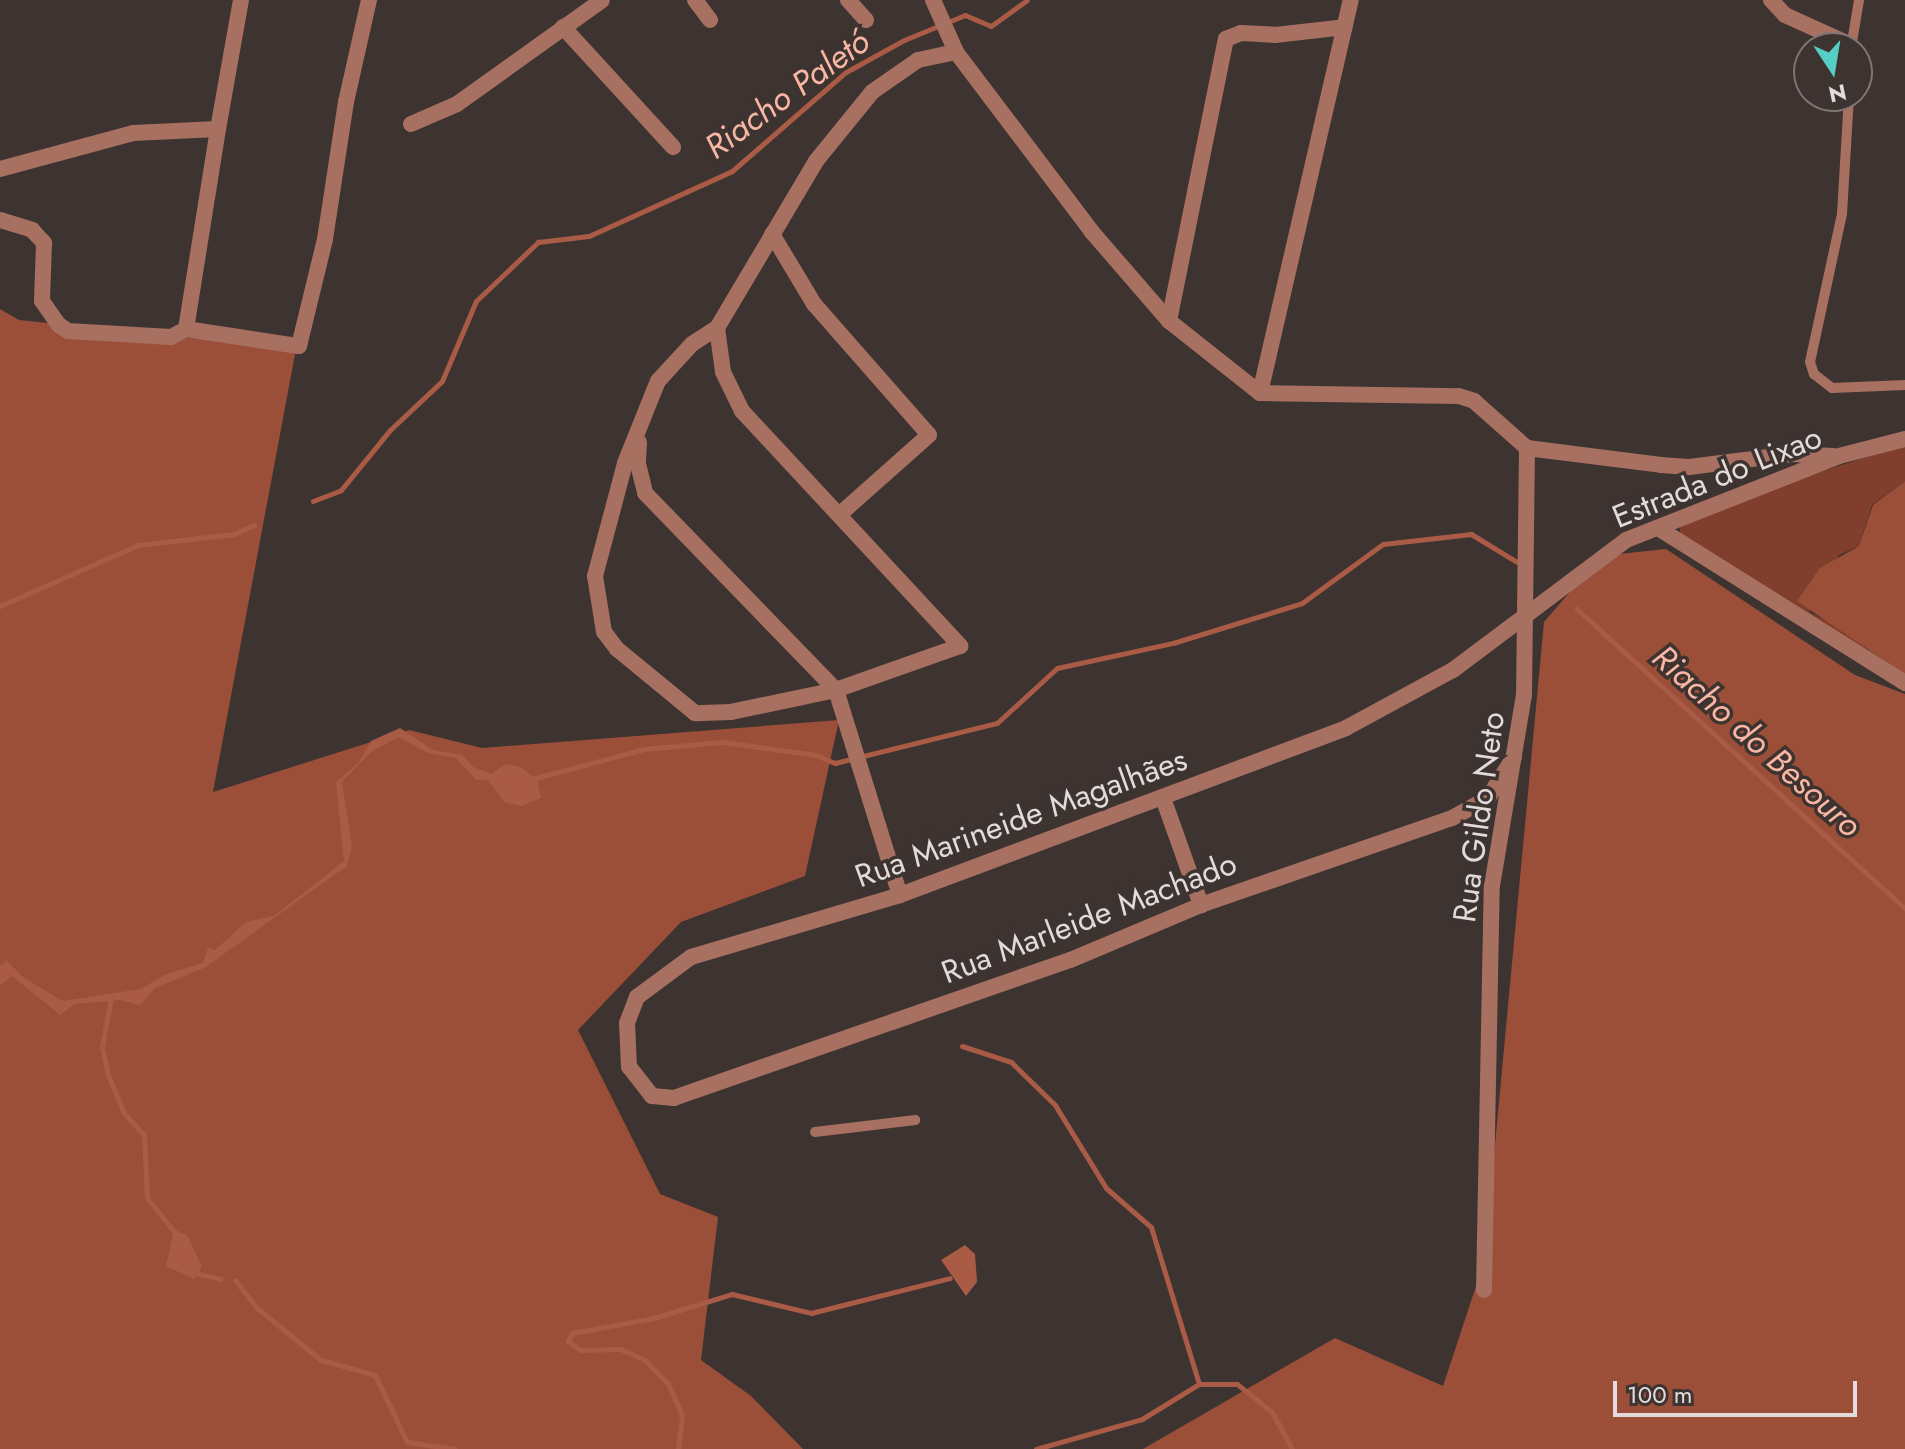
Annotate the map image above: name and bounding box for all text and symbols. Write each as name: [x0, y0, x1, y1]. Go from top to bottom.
water label: Riacho Paletó: [697, 21, 877, 167]
north arrow: [1793, 32, 1873, 112]
text: N: [1826, 76, 1849, 111]
street label: Estrada do Lixao: [1607, 418, 1827, 536]
water label: Riacho do Besouro: [1644, 636, 1870, 846]
street label: Rua Gildo Neto: [1445, 709, 1513, 925]
street label: Rua Marineide Magalhães: [850, 740, 1192, 896]
street label: Rua Marleide Machado: [936, 844, 1242, 992]
scale bar: [1617, 1365, 1861, 1415]
text: 100 m: [1627, 1377, 1693, 1412]

